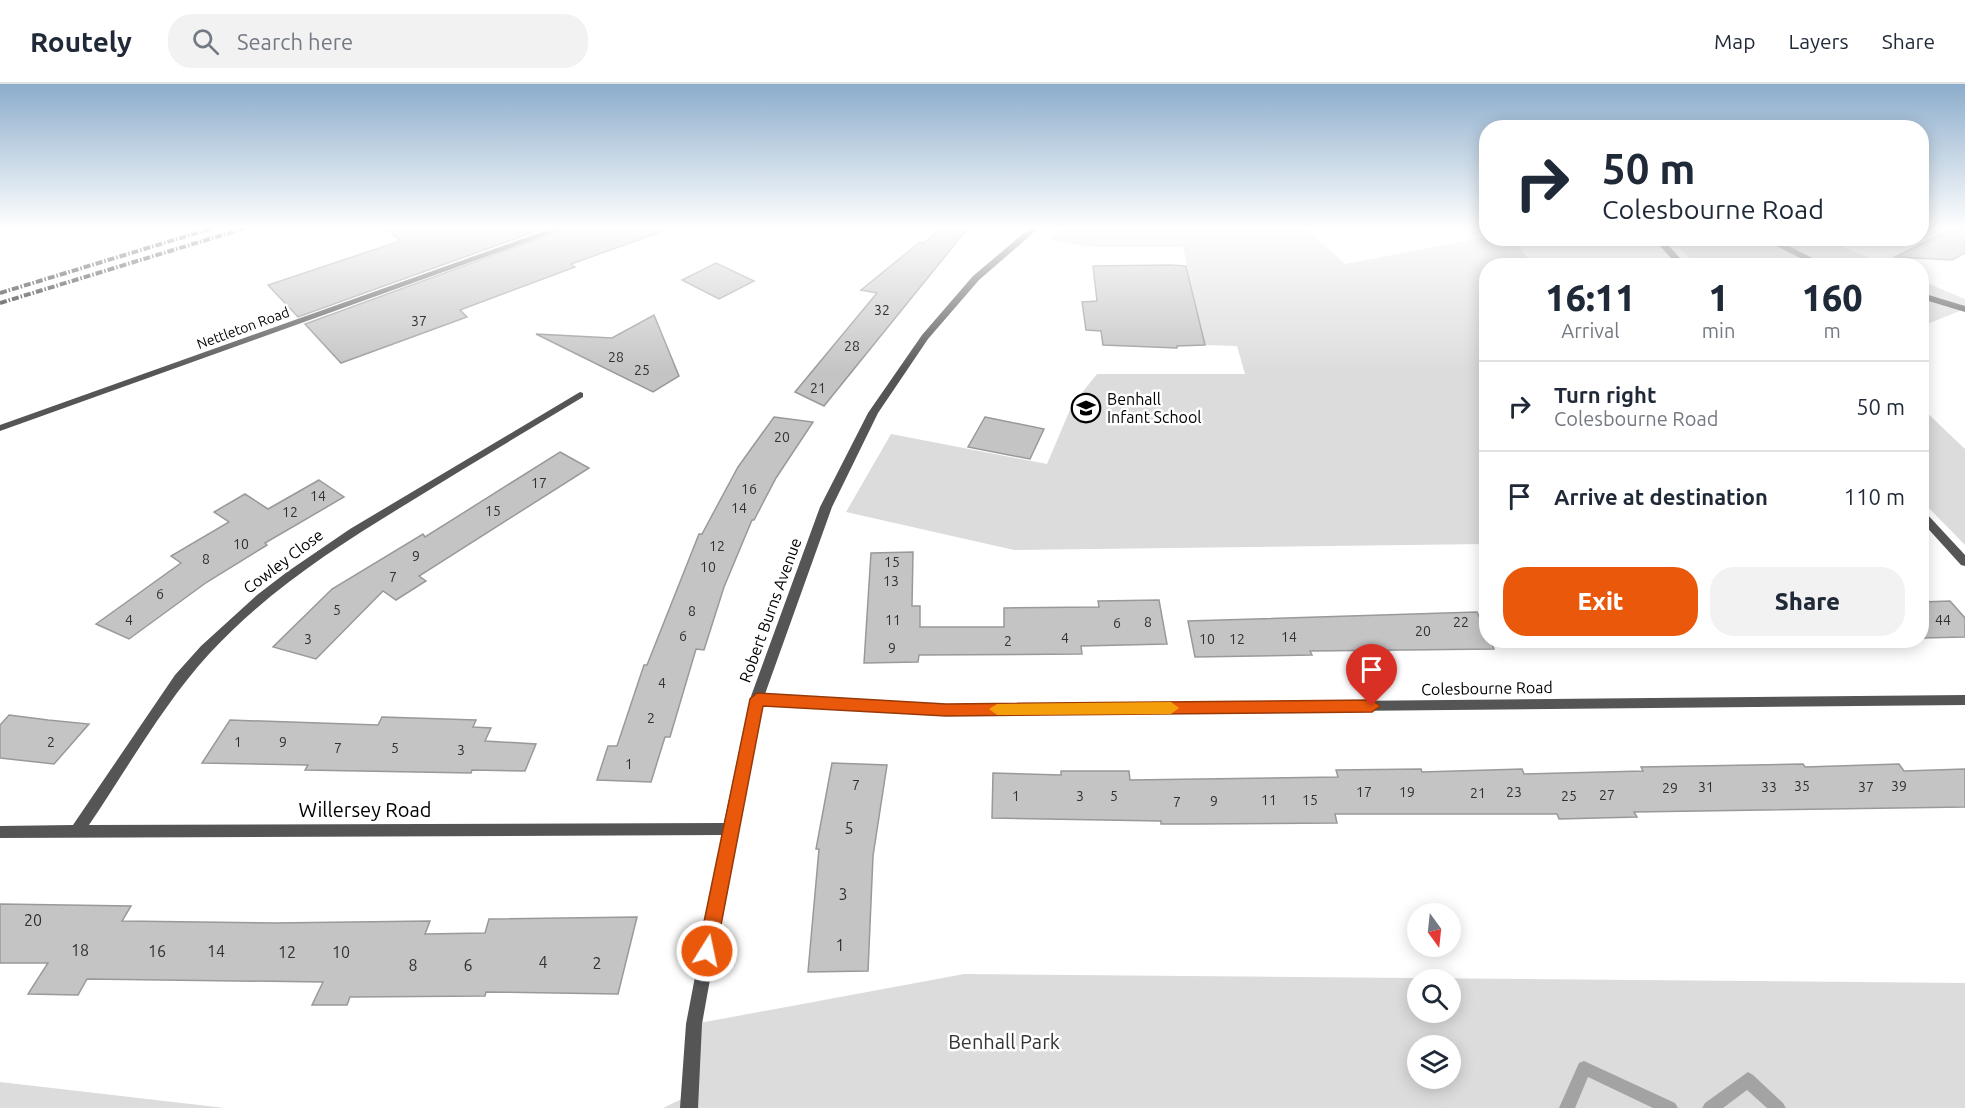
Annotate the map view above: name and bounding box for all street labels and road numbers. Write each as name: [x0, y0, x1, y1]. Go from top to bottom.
street label: Nettleton Road: [195, 304, 291, 352]
street label: Cowley Close: [240, 525, 326, 597]
street label: Robert Burns Avenue: [735, 535, 805, 685]
street label: Colesbourne Road: [1421, 678, 1553, 698]
street label: Willersey Road: [299, 798, 431, 821]

